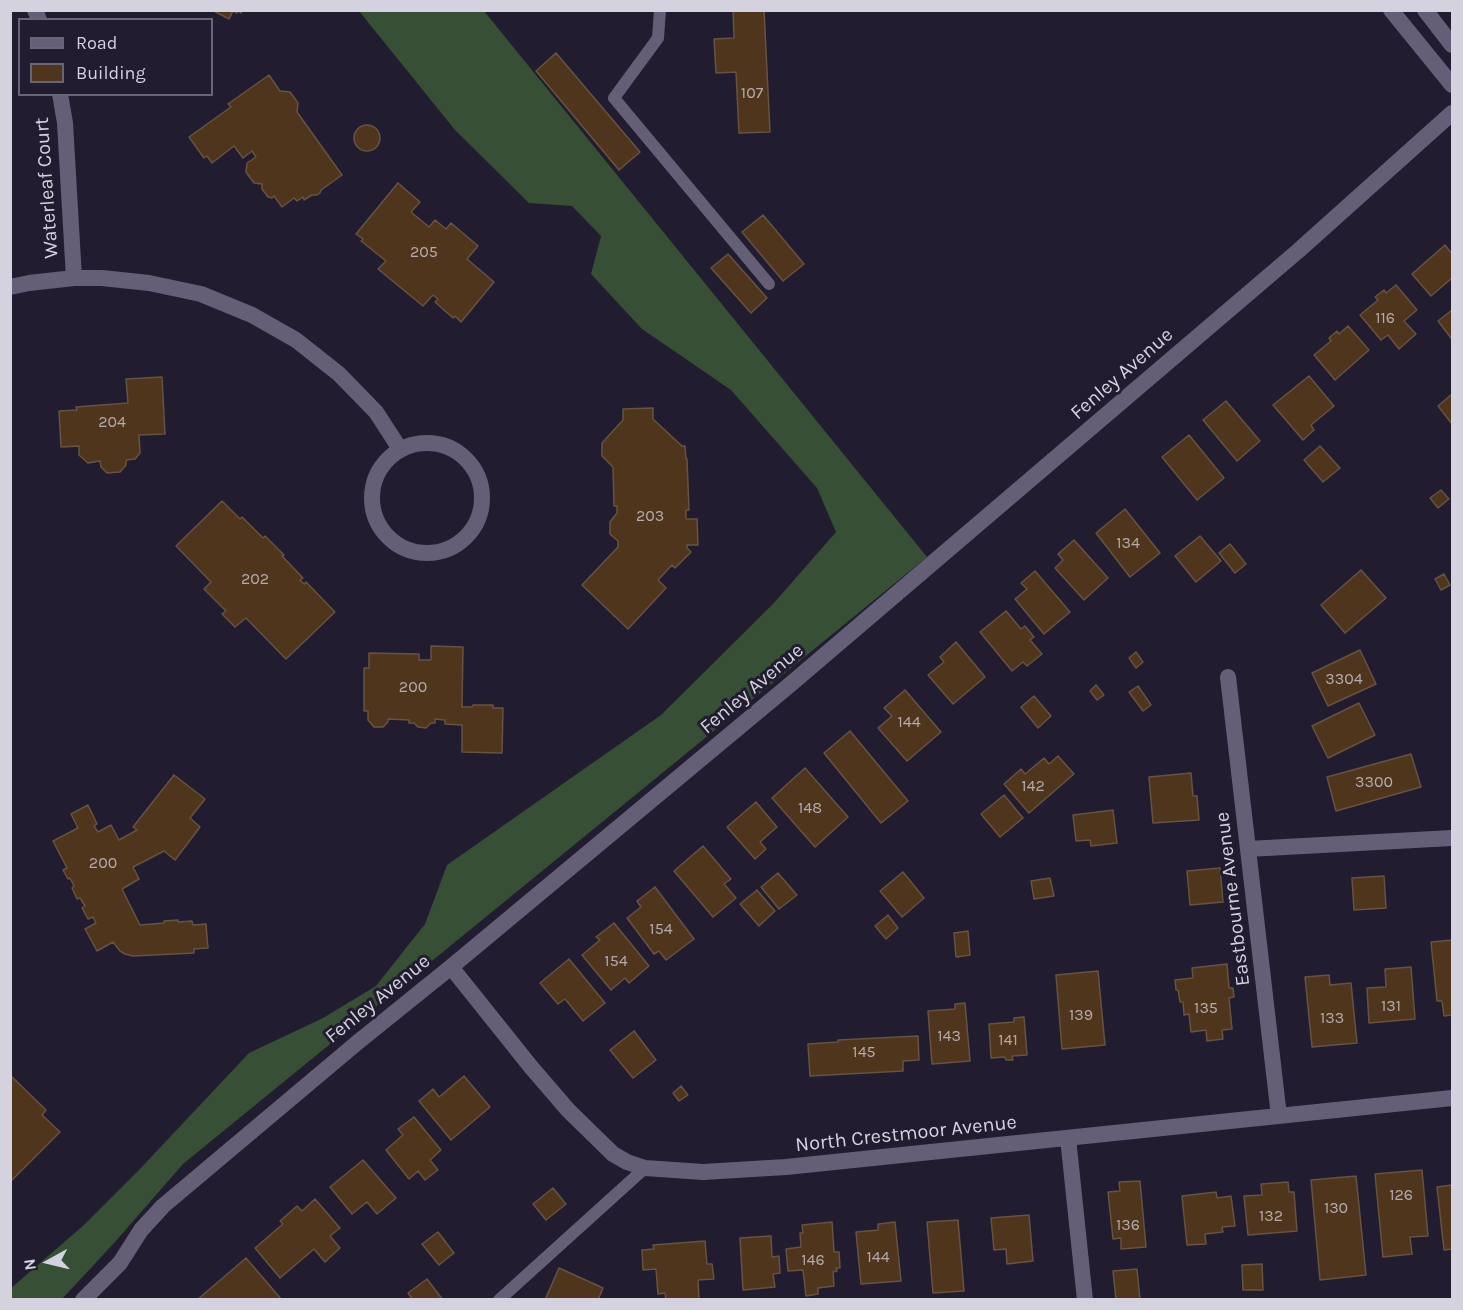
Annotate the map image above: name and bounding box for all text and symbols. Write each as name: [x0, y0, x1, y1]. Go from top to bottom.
legend: [18, 18, 213, 96]
text: Road: [76, 32, 117, 54]
text: Building: [76, 62, 146, 84]
house number: 107: [741, 83, 763, 103]
street label: Waterleaf Court: [30, 116, 64, 260]
house number: 205: [410, 242, 438, 262]
house number: 116: [1375, 308, 1395, 328]
street label: Fenley Avenue: [1066, 323, 1178, 425]
house number: 204: [98, 412, 126, 432]
house number: 203: [636, 506, 664, 526]
house number: 134: [1116, 533, 1140, 553]
house number: 202: [241, 569, 269, 589]
street label: Fenley Avenue: [695, 639, 809, 739]
house number: 3304: [1325, 669, 1363, 689]
house number: 200: [399, 677, 427, 697]
house number: 144: [897, 712, 921, 732]
house number: 3300: [1355, 772, 1393, 792]
house number: 142: [1021, 776, 1045, 796]
house number: 148: [798, 798, 822, 818]
street label: Eastbourne Avenue: [1210, 811, 1256, 987]
house number: 200: [89, 853, 117, 873]
house number: 154: [649, 919, 673, 939]
street label: Fenley Avenue: [321, 949, 435, 1049]
house number: 154: [604, 951, 628, 971]
house number: 131: [1381, 996, 1401, 1016]
house number: 135: [1194, 998, 1218, 1018]
house number: 139: [1069, 1005, 1093, 1025]
house number: 133: [1320, 1008, 1344, 1028]
house number: 143: [937, 1026, 961, 1046]
house number: 141: [998, 1030, 1018, 1050]
house number: 145: [852, 1042, 876, 1062]
street label: North Crestmoor Avenue: [794, 1110, 1018, 1158]
house number: 126: [1389, 1185, 1413, 1205]
house number: 130: [1324, 1198, 1348, 1218]
house number: 132: [1259, 1206, 1283, 1226]
house number: 136: [1116, 1215, 1140, 1235]
north arrow: [18, 1232, 78, 1292]
house number: 144: [866, 1247, 890, 1267]
house number: 146: [801, 1250, 825, 1270]
text: N: [19, 1258, 40, 1272]

